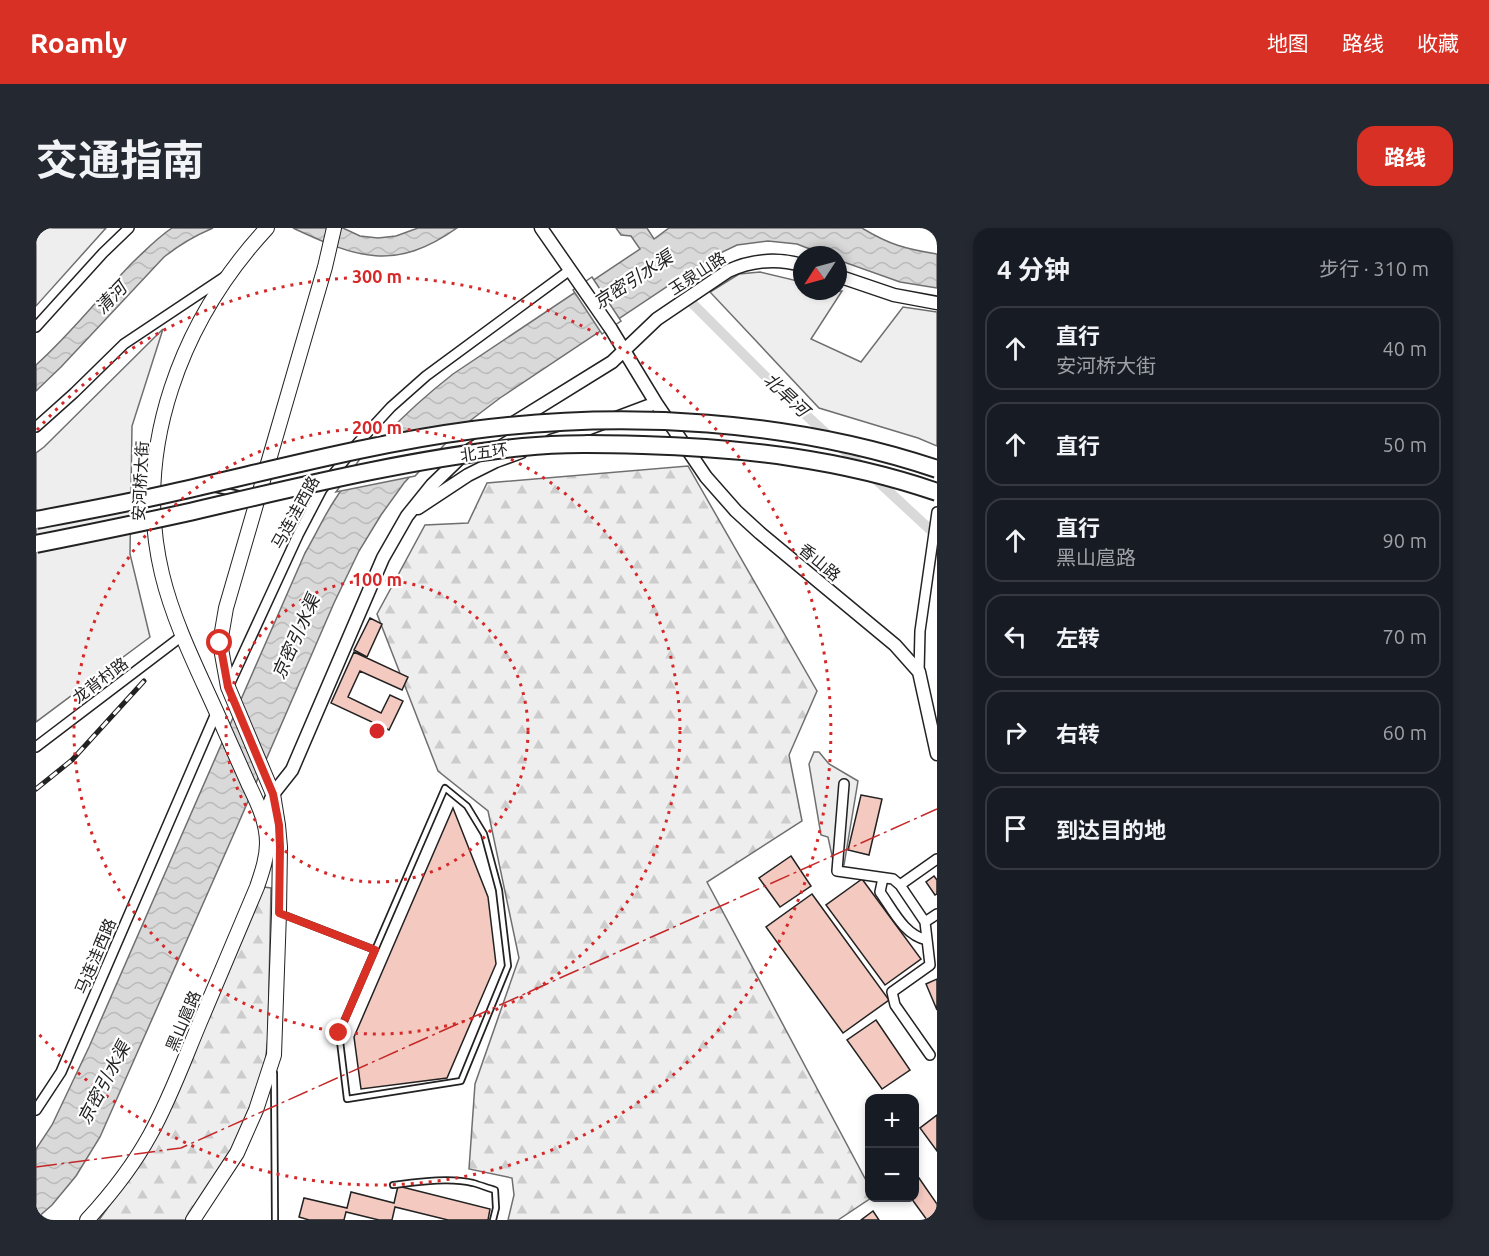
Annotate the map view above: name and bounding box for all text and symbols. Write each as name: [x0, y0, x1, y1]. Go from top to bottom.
text: Roamly: [30, 27, 127, 58]
text: 地图: [1267, 31, 1309, 55]
text: 路线: [1342, 31, 1384, 55]
text: 收藏: [1417, 31, 1459, 55]
button: 路线: [1357, 126, 1453, 186]
text: 交通指南: [36, 136, 204, 183]
water label: 京密引水渠: [589, 245, 678, 312]
north arrow: [793, 246, 847, 300]
street label: 玉泉山路: [665, 248, 729, 298]
text: 4 分钟: [997, 255, 1070, 284]
text: 步行 · 310 m: [1319, 257, 1429, 280]
text: 300 m: [352, 266, 402, 286]
water label: 清河: [91, 275, 132, 317]
text: 直行: [1056, 323, 1100, 348]
icon: ahead: [999, 332, 1032, 365]
text: 40 m: [1383, 337, 1427, 360]
text: 安河桥大街: [1056, 354, 1156, 377]
water label: 北旱河: [760, 369, 815, 422]
text: 200 m: [352, 417, 402, 437]
icon: ahead: [999, 428, 1032, 461]
text: 直行: [1056, 433, 1100, 458]
text: 50 m: [1383, 433, 1427, 456]
street label: 北五环: [459, 440, 509, 464]
street label: 安河桥大街: [129, 441, 151, 521]
street label: 马连洼西路: [268, 473, 322, 551]
text: 直行: [1056, 515, 1100, 540]
icon: ahead: [999, 524, 1032, 557]
text: 90 m: [1383, 529, 1427, 552]
street label: 香山路: [796, 540, 844, 584]
text: 黑山扈路: [1056, 546, 1136, 569]
text: 100 m: [352, 569, 402, 589]
water label: 京密引水渠: [268, 589, 324, 682]
icon: left: [999, 620, 1032, 653]
text: 左转: [1056, 625, 1100, 650]
text: 70 m: [1383, 625, 1427, 648]
route start: [206, 629, 232, 655]
street label: 龙背村路: [69, 654, 131, 706]
icon: right: [999, 716, 1032, 749]
centre of rings: [367, 721, 387, 741]
text: 右转: [1056, 721, 1100, 746]
text: 60 m: [1383, 721, 1427, 744]
icon: arrive: [999, 812, 1032, 845]
text: 到达目的地: [1056, 817, 1166, 842]
street label: 马连洼西路: [71, 916, 119, 996]
street label: 黑山扈路: [162, 988, 204, 1054]
route end: [325, 1019, 351, 1045]
water label: 京密引水渠: [73, 1035, 134, 1127]
map controls: [865, 1094, 919, 1202]
button: +: [865, 1094, 919, 1148]
button: −: [865, 1148, 919, 1202]

